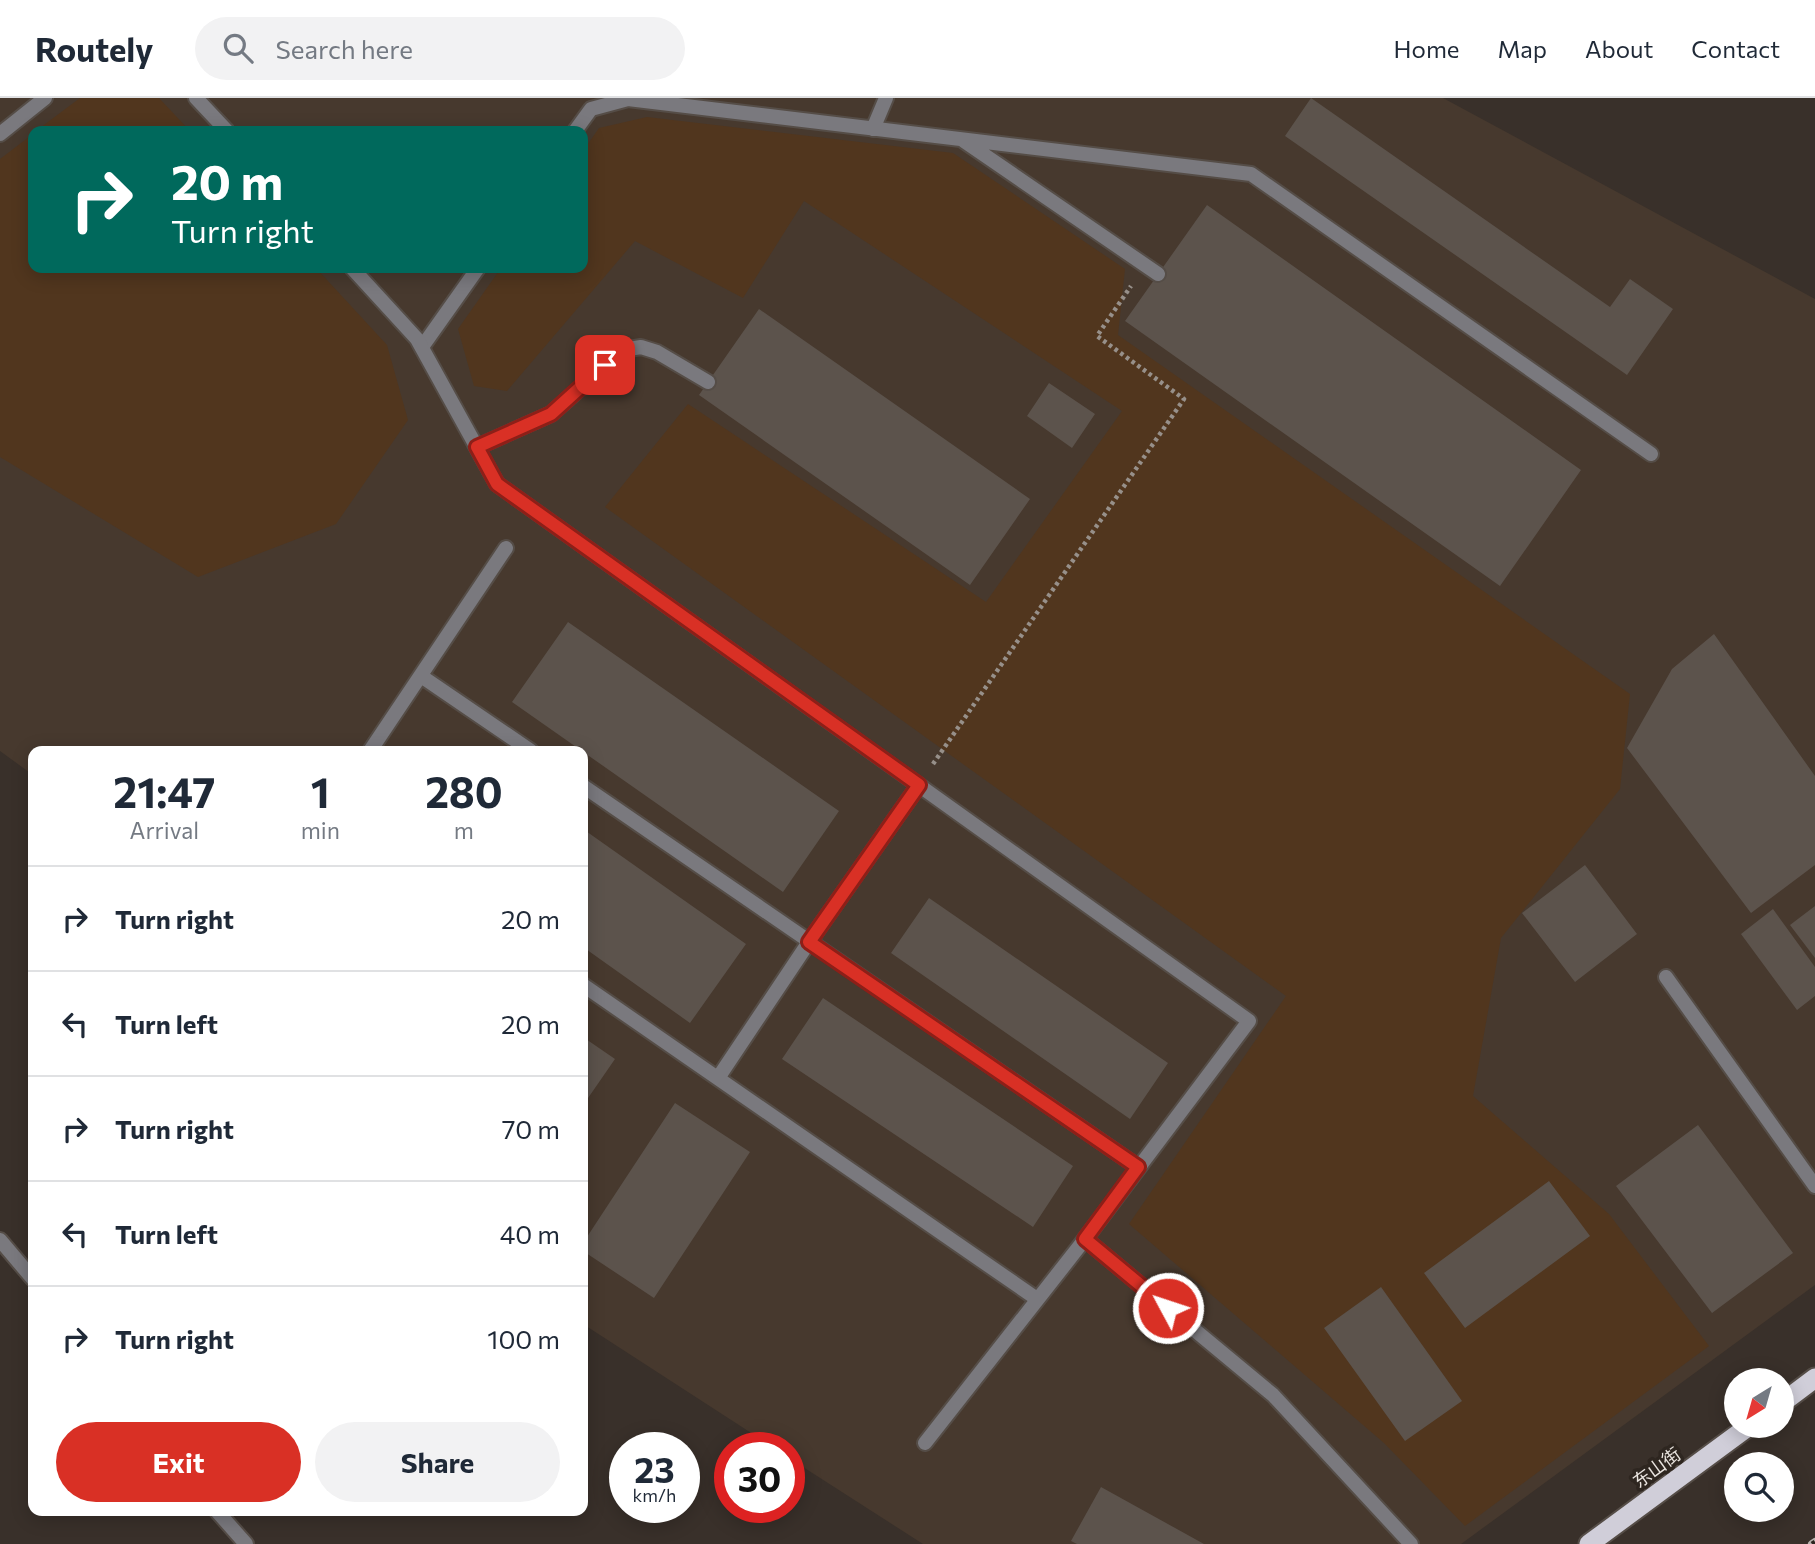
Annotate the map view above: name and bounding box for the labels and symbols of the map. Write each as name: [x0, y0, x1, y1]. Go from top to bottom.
pin: [575, 335, 635, 395]
position arrow: [1131, 1271, 1205, 1345]
north arrow: [1724, 1368, 1794, 1438]
speed limit sign: 30: [714, 1432, 805, 1523]
street label: 东山街: [1628, 1442, 1685, 1492]

